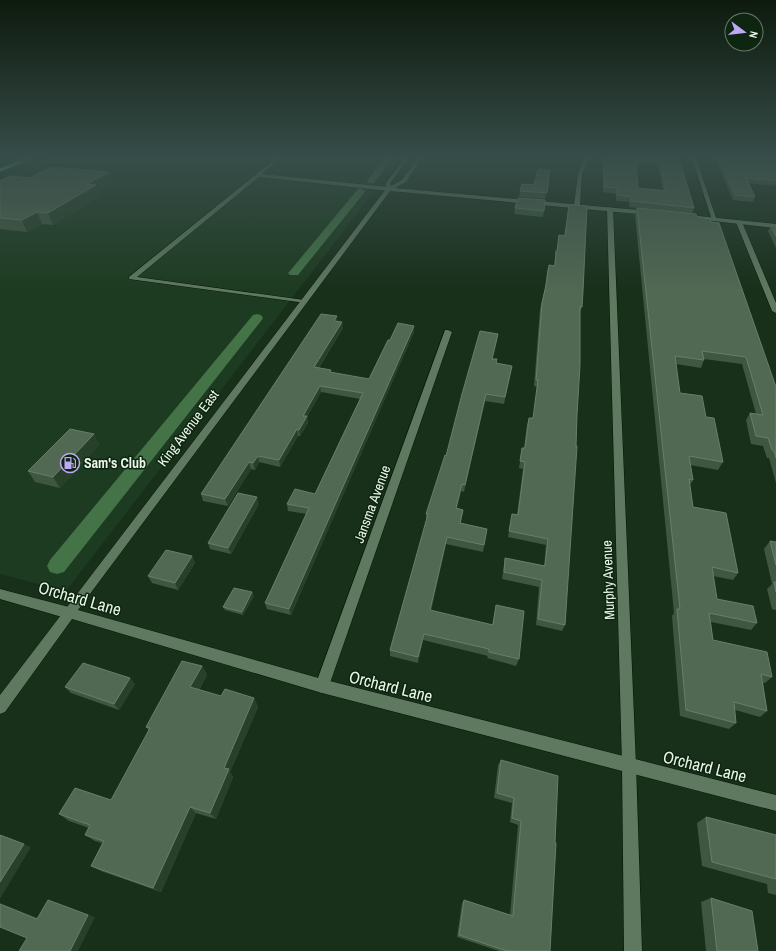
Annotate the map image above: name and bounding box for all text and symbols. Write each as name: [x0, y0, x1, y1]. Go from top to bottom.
north arrow: [724, 12, 764, 52]
text: N: [746, 30, 761, 40]
street label: King Avenue East: [153, 386, 223, 470]
fuel station icon: Sam's Club: [59, 452, 81, 474]
place label: Sam's Club: [84, 454, 146, 472]
street label: Jansma Avenue: [350, 463, 394, 545]
street label: Murphy Avenue: [598, 540, 618, 620]
street label: Orchard Lane: [36, 575, 124, 621]
street label: Orchard Lane: [347, 665, 435, 708]
street label: Orchard Lane: [661, 745, 749, 788]

